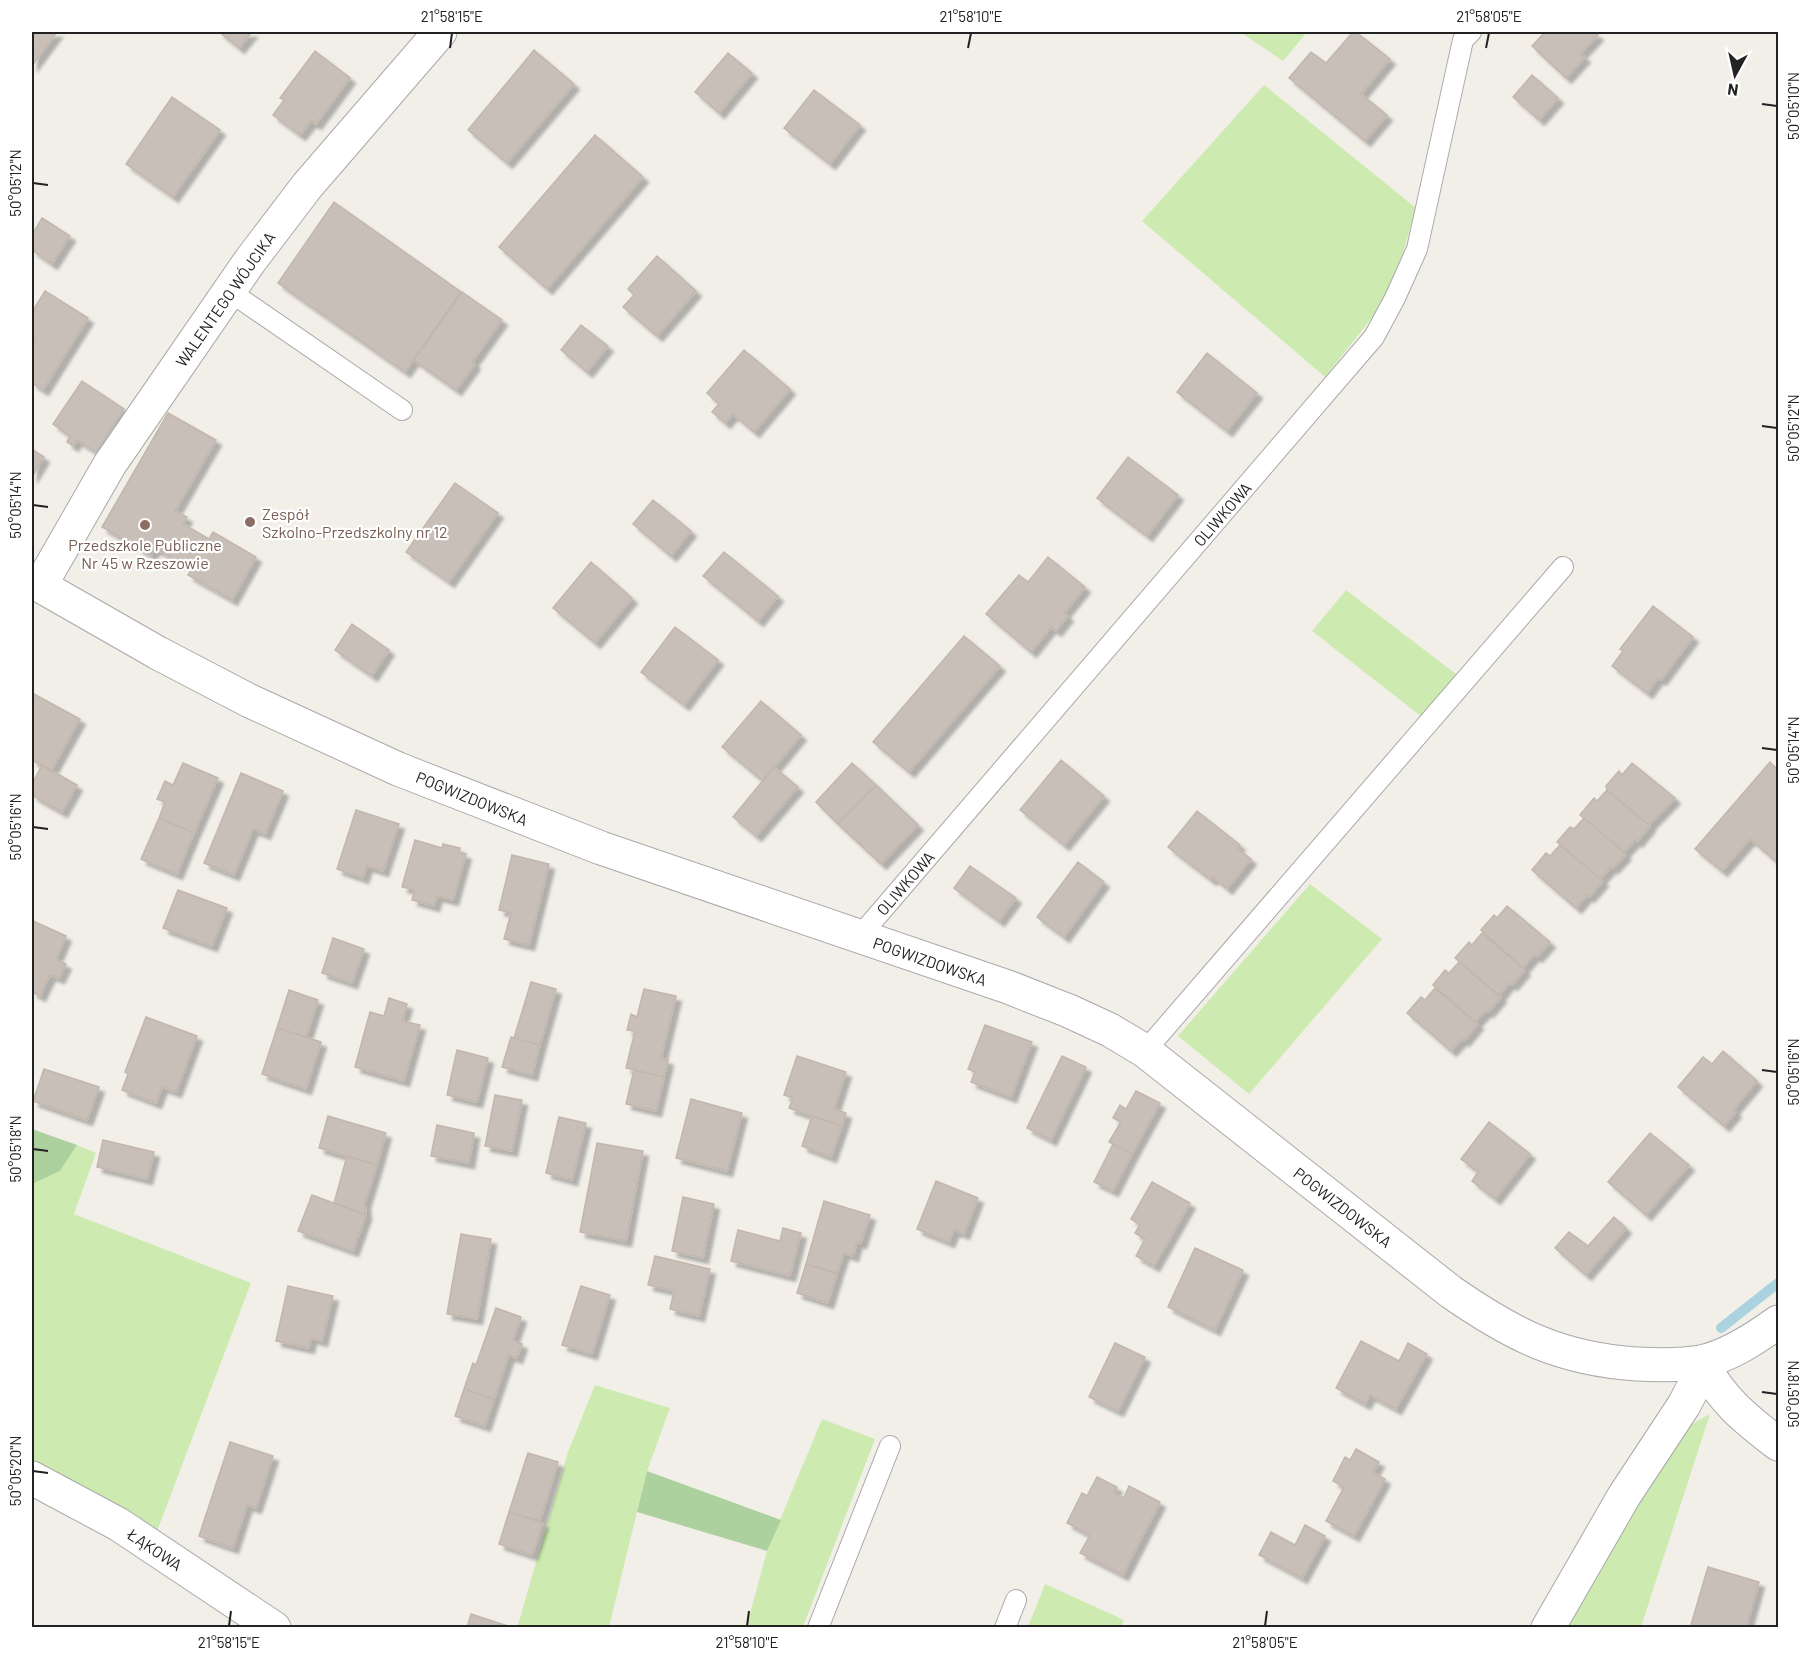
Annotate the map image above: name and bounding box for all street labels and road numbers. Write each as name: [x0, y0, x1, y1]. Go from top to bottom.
street label: WALENTEGO WÓJCIKA: [171, 228, 279, 370]
street label: OLIWKOWA: [1189, 478, 1255, 550]
street label: POGWIZDOWSKA: [413, 767, 531, 829]
street label: OLIWKOWA: [872, 847, 938, 919]
street label: POGWIZDOWSKA: [871, 933, 990, 989]
street label: POGWIZDOWSKA: [1290, 1163, 1396, 1251]
street label: ŁĄKOWA: [123, 1523, 186, 1574]

